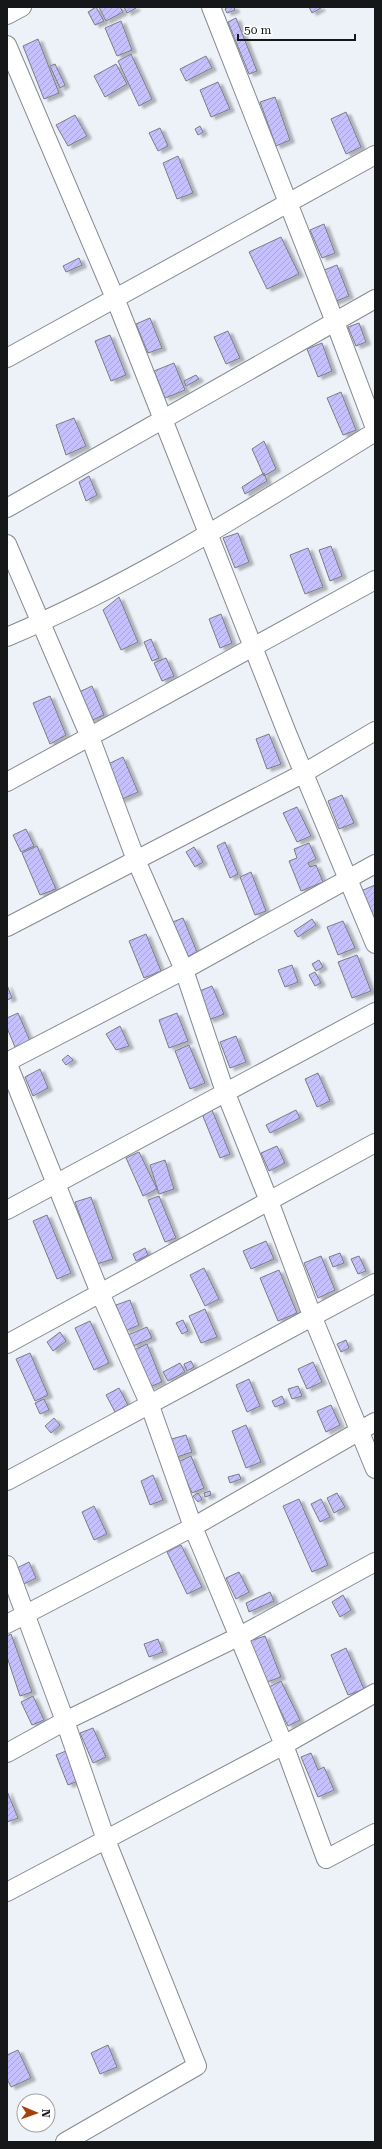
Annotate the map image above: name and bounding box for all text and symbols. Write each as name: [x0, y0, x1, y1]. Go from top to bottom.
scale bar: [238, 16, 355, 42]
text: 50 m: [244, 23, 271, 37]
north arrow: [16, 2093, 56, 2133]
text: N: [39, 2109, 52, 2118]

